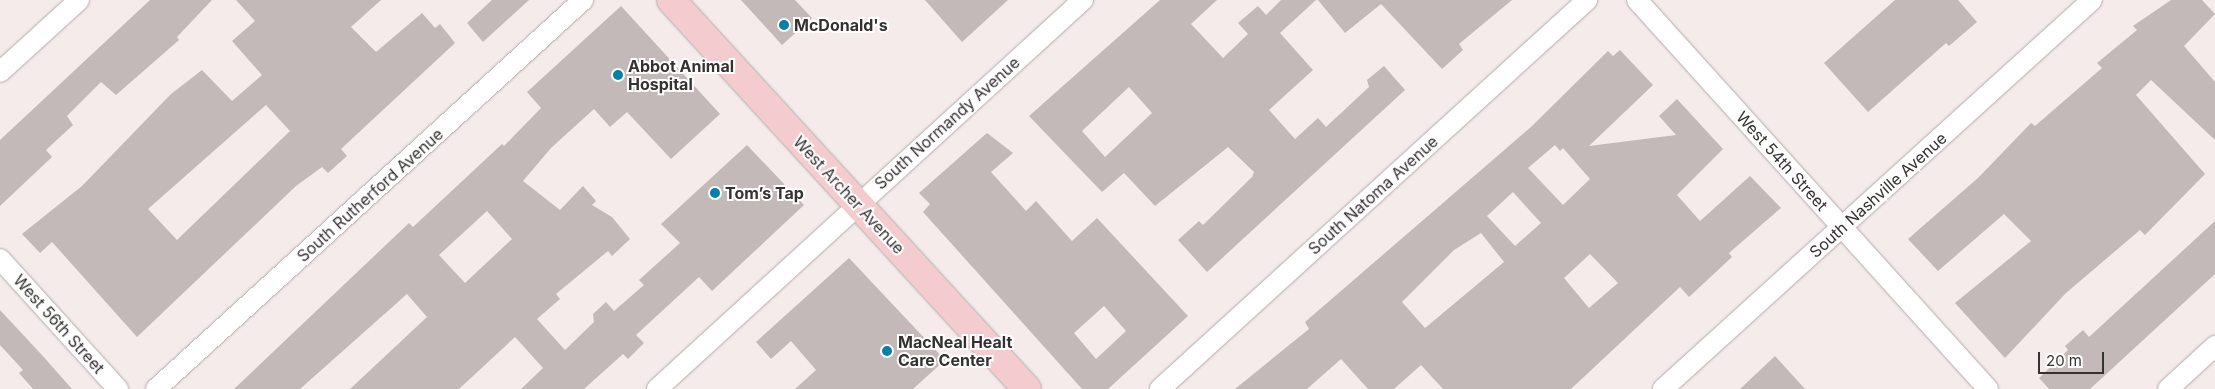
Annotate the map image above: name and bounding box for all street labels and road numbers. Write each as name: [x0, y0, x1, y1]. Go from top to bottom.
street label: South Normandy Avenue: [871, 53, 1023, 193]
street label: West 54th Street: [1732, 107, 1832, 215]
street label: South Rutherford Avenue: [293, 124, 447, 266]
street label: South Nashville Avenue: [1805, 128, 1951, 262]
street label: West Archer Avenue: [789, 132, 909, 258]
street label: South Natoma Avenue: [1304, 132, 1442, 258]
street label: West 56th Street: [10, 271, 108, 377]

